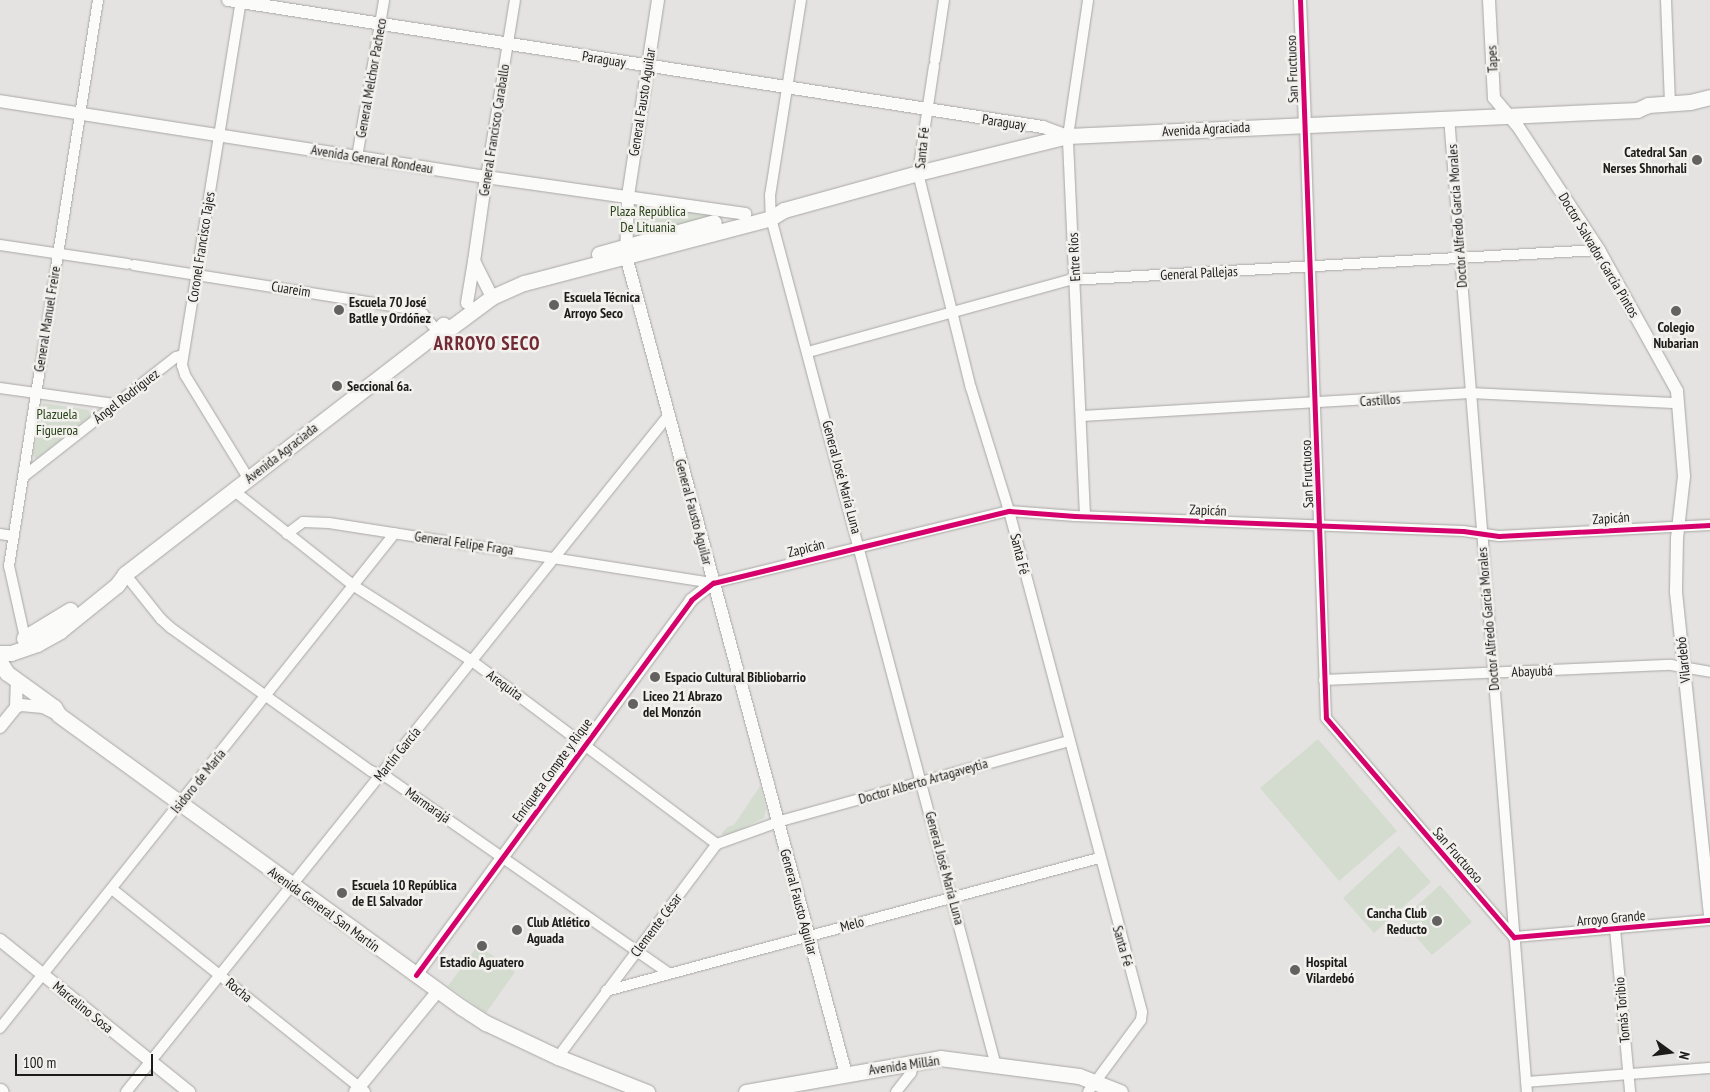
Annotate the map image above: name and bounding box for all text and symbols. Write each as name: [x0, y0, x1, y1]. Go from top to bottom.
street label: General Melchor Pacheco: [352, 17, 390, 139]
street label: San Fructuoso: [1282, 35, 1302, 103]
street label: Tapes: [1483, 45, 1501, 73]
street label: Paraguay: [581, 47, 627, 71]
street label: General Fausto Aguilar: [625, 47, 659, 157]
street label: General Francisco Caraballo: [475, 63, 513, 197]
street label: Paraguay: [981, 111, 1027, 133]
street label: Avenida Agraciada: [1161, 118, 1251, 140]
street label: Santa Fé: [911, 126, 933, 170]
street label: Avenida General Rondeau: [310, 141, 434, 177]
street label: Doctor Alfredo García Morales: [1444, 143, 1470, 289]
place label: Catedral San Nerses Shnorhali: [1603, 144, 1687, 176]
marker: Catedral San Nerses Shnorhali: [1691, 154, 1703, 166]
street label: Coronel Francisco Tajes: [184, 190, 218, 304]
street label: Doctor Salvador García Pintos: [1555, 190, 1643, 320]
park label: Plaza República De Lituania: [610, 203, 686, 236]
street label: Entre Ríos: [1064, 232, 1084, 282]
street label: General Pallejas: [1160, 263, 1238, 283]
street label: General Manuel Freire: [30, 265, 64, 373]
street label: Cuareim: [270, 278, 312, 300]
place label: Escuela Técnica Arroyo Seco: [564, 289, 641, 322]
place label: Escuela 70 José Batlle y Ordóñez: [349, 294, 432, 326]
marker: Escuela Técnica Arroyo Seco: [548, 299, 560, 311]
marker: Escuela 70 José Batlle y Ordóñez: [333, 304, 345, 316]
marker: Colegio Nubarian: [1670, 305, 1682, 317]
place label: Colegio Nubarian: [1653, 319, 1699, 352]
district label: ARROYO SECO: [432, 333, 542, 355]
street label: Ángel Rodríguez: [90, 365, 162, 427]
place label: Seccional 6a.: [347, 378, 412, 394]
marker: Seccional 6a.: [331, 380, 343, 392]
street label: Castillos: [1359, 390, 1401, 410]
park label: Plazuela Figueroa: [36, 406, 78, 438]
street label: Avenida Agraciada: [241, 419, 321, 487]
street label: General José María Luna: [819, 419, 865, 535]
street label: San Fructuoso: [1297, 440, 1317, 508]
street label: General Fausto Aguilar: [672, 457, 716, 567]
street label: Zapicán: [1189, 501, 1227, 519]
street label: Zapicán: [1592, 508, 1630, 528]
street label: General Felipe Fraga: [413, 528, 515, 558]
street label: Santa Fé: [1007, 532, 1033, 576]
street label: Zapicán: [786, 535, 826, 561]
street label: Doctor Alfredo García Morales: [1473, 546, 1503, 692]
street label: Vilardebó: [1672, 636, 1694, 684]
street label: Abayubá: [1511, 662, 1553, 680]
street label: Arequita: [484, 666, 526, 704]
place label: Espacio Cultural Bibliobarrio: [665, 669, 806, 685]
marker: Espacio Cultural Bibliobarrio: [649, 671, 661, 683]
place label: Liceo 21 Abrazo del Monzón: [643, 688, 723, 720]
marker: Liceo 21 Abrazo del Monzón: [627, 698, 639, 710]
street label: Enriqueta Compte y Rique: [508, 714, 596, 826]
street label: Martín García: [370, 724, 424, 784]
street label: Isidoro de María: [167, 745, 229, 817]
street label: Doctor Alberto Artagaveytia: [856, 754, 990, 808]
street label: Marmarajá: [402, 783, 454, 827]
street label: General José María Luna: [922, 810, 968, 926]
street label: San Fructuoso: [1429, 824, 1487, 886]
street label: General Fausto Aguilar: [777, 847, 821, 957]
street label: Avenida General San Martín: [265, 863, 383, 955]
place label: Escuela 10 República de El Salvador: [352, 877, 457, 910]
marker: Escuela 10 República de El Salvador: [336, 887, 348, 899]
street label: Clemente César: [627, 890, 685, 960]
place label: Cancha Club Reducto: [1367, 905, 1427, 938]
street label: Arroyo Grande: [1576, 907, 1646, 929]
street label: Melo: [838, 913, 866, 935]
place label: Club Atlético Aguada: [527, 914, 590, 946]
marker: Cancha Club Reducto: [1431, 915, 1443, 927]
marker: Club Atlético Aguada: [511, 924, 523, 936]
street label: Santa Fé: [1109, 924, 1137, 968]
marker: Estadio Aguatero: [476, 940, 488, 952]
place label: Estadio Aguatero: [440, 954, 524, 970]
place label: Hospital Vilardebó: [1306, 954, 1354, 986]
marker: Hospital Vilardebó: [1288, 963, 1302, 977]
street label: Rocha: [222, 974, 256, 1006]
street label: Tomás Toribio: [1611, 976, 1633, 1044]
street label: Marcelino Sosa: [49, 978, 117, 1036]
north arrow: [1645, 1027, 1695, 1077]
scale bar: [18, 1044, 155, 1076]
text: N: [1675, 1050, 1694, 1061]
street label: Avenida Millán: [867, 1052, 941, 1078]
text: 100 m: [23, 1053, 56, 1072]

